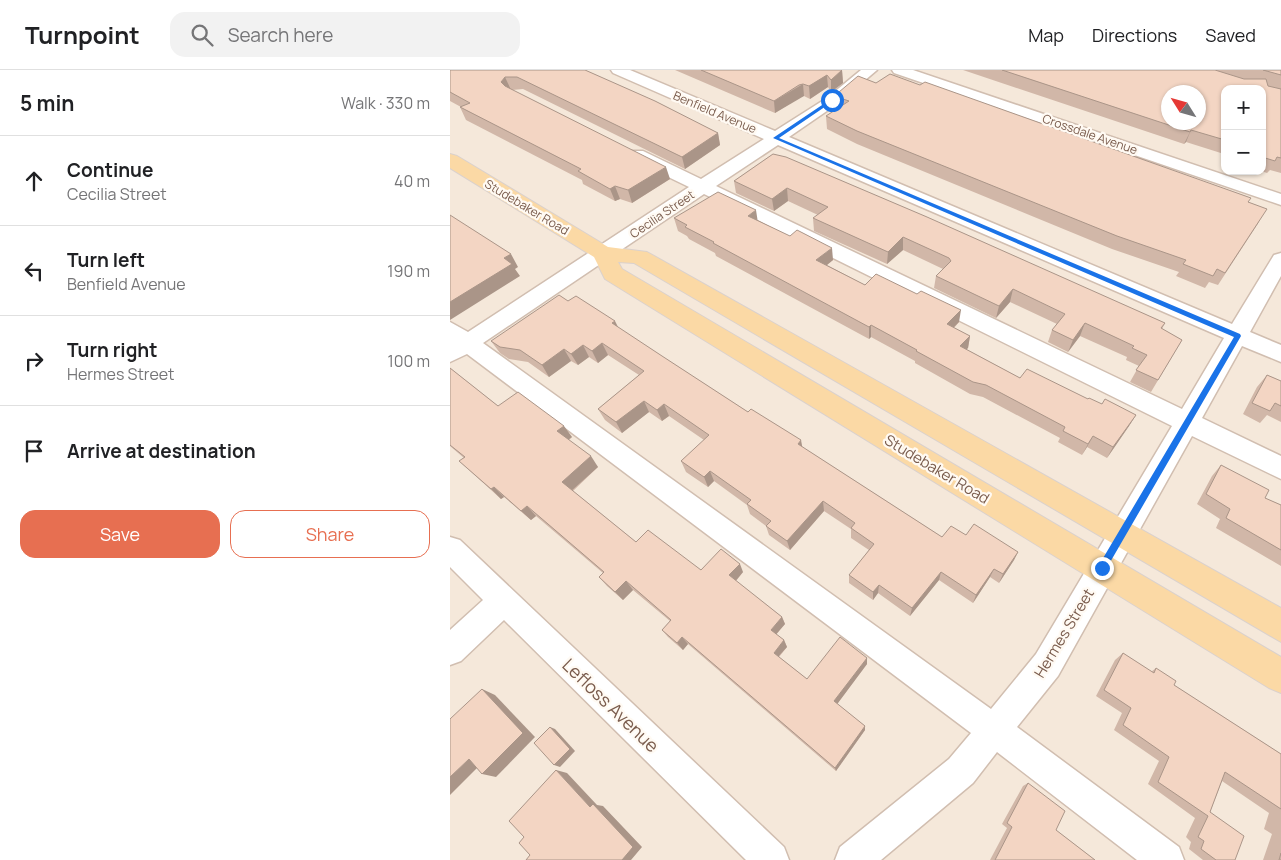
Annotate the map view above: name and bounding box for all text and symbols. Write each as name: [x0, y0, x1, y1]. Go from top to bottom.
search box: [170, 12, 520, 57]
text: Turnpoint: [25, 18, 140, 51]
icon: search: [188, 21, 216, 49]
text: Search here: [228, 22, 333, 48]
text: Map: [1028, 23, 1064, 47]
text: Directions: [1092, 23, 1177, 47]
text: Saved: [1205, 23, 1256, 47]
north arrow: [1161, 85, 1206, 130]
map controls: [1221, 85, 1266, 175]
button: +: [1221, 85, 1266, 130]
street label: Benfield Avenue: [671, 87, 759, 137]
text: 5 min: [20, 89, 74, 117]
route start: [821, 89, 844, 112]
text: Walk · 330 m: [341, 92, 430, 114]
street label: Crossdale Avenue: [1040, 110, 1140, 158]
button: −: [1221, 130, 1266, 175]
text: Continue: [67, 157, 153, 183]
icon: ahead: [20, 167, 48, 195]
text: 40 m: [394, 170, 430, 192]
street label: Studebaker Road: [482, 175, 572, 239]
text: Cecilia Street: [67, 183, 167, 205]
street label: Cecilia Street: [626, 186, 698, 242]
text: Turn left: [67, 247, 145, 273]
icon: left: [20, 257, 48, 285]
text: 190 m: [387, 260, 430, 282]
text: Benfield Avenue: [67, 273, 186, 295]
text: Turn right: [67, 337, 157, 363]
icon: right: [20, 347, 48, 375]
text: 100 m: [387, 350, 430, 372]
text: Hermes Street: [67, 363, 175, 385]
street label: Studebaker Road: [881, 429, 993, 509]
icon: arrive: [20, 437, 48, 465]
text: Arrive at destination: [67, 438, 256, 464]
button: Save: [20, 510, 220, 558]
button: Share: [230, 510, 430, 558]
route end: [1091, 557, 1114, 580]
street label: Hermes Street: [1029, 584, 1099, 682]
street label: Lefloss Avenue: [557, 653, 665, 757]

